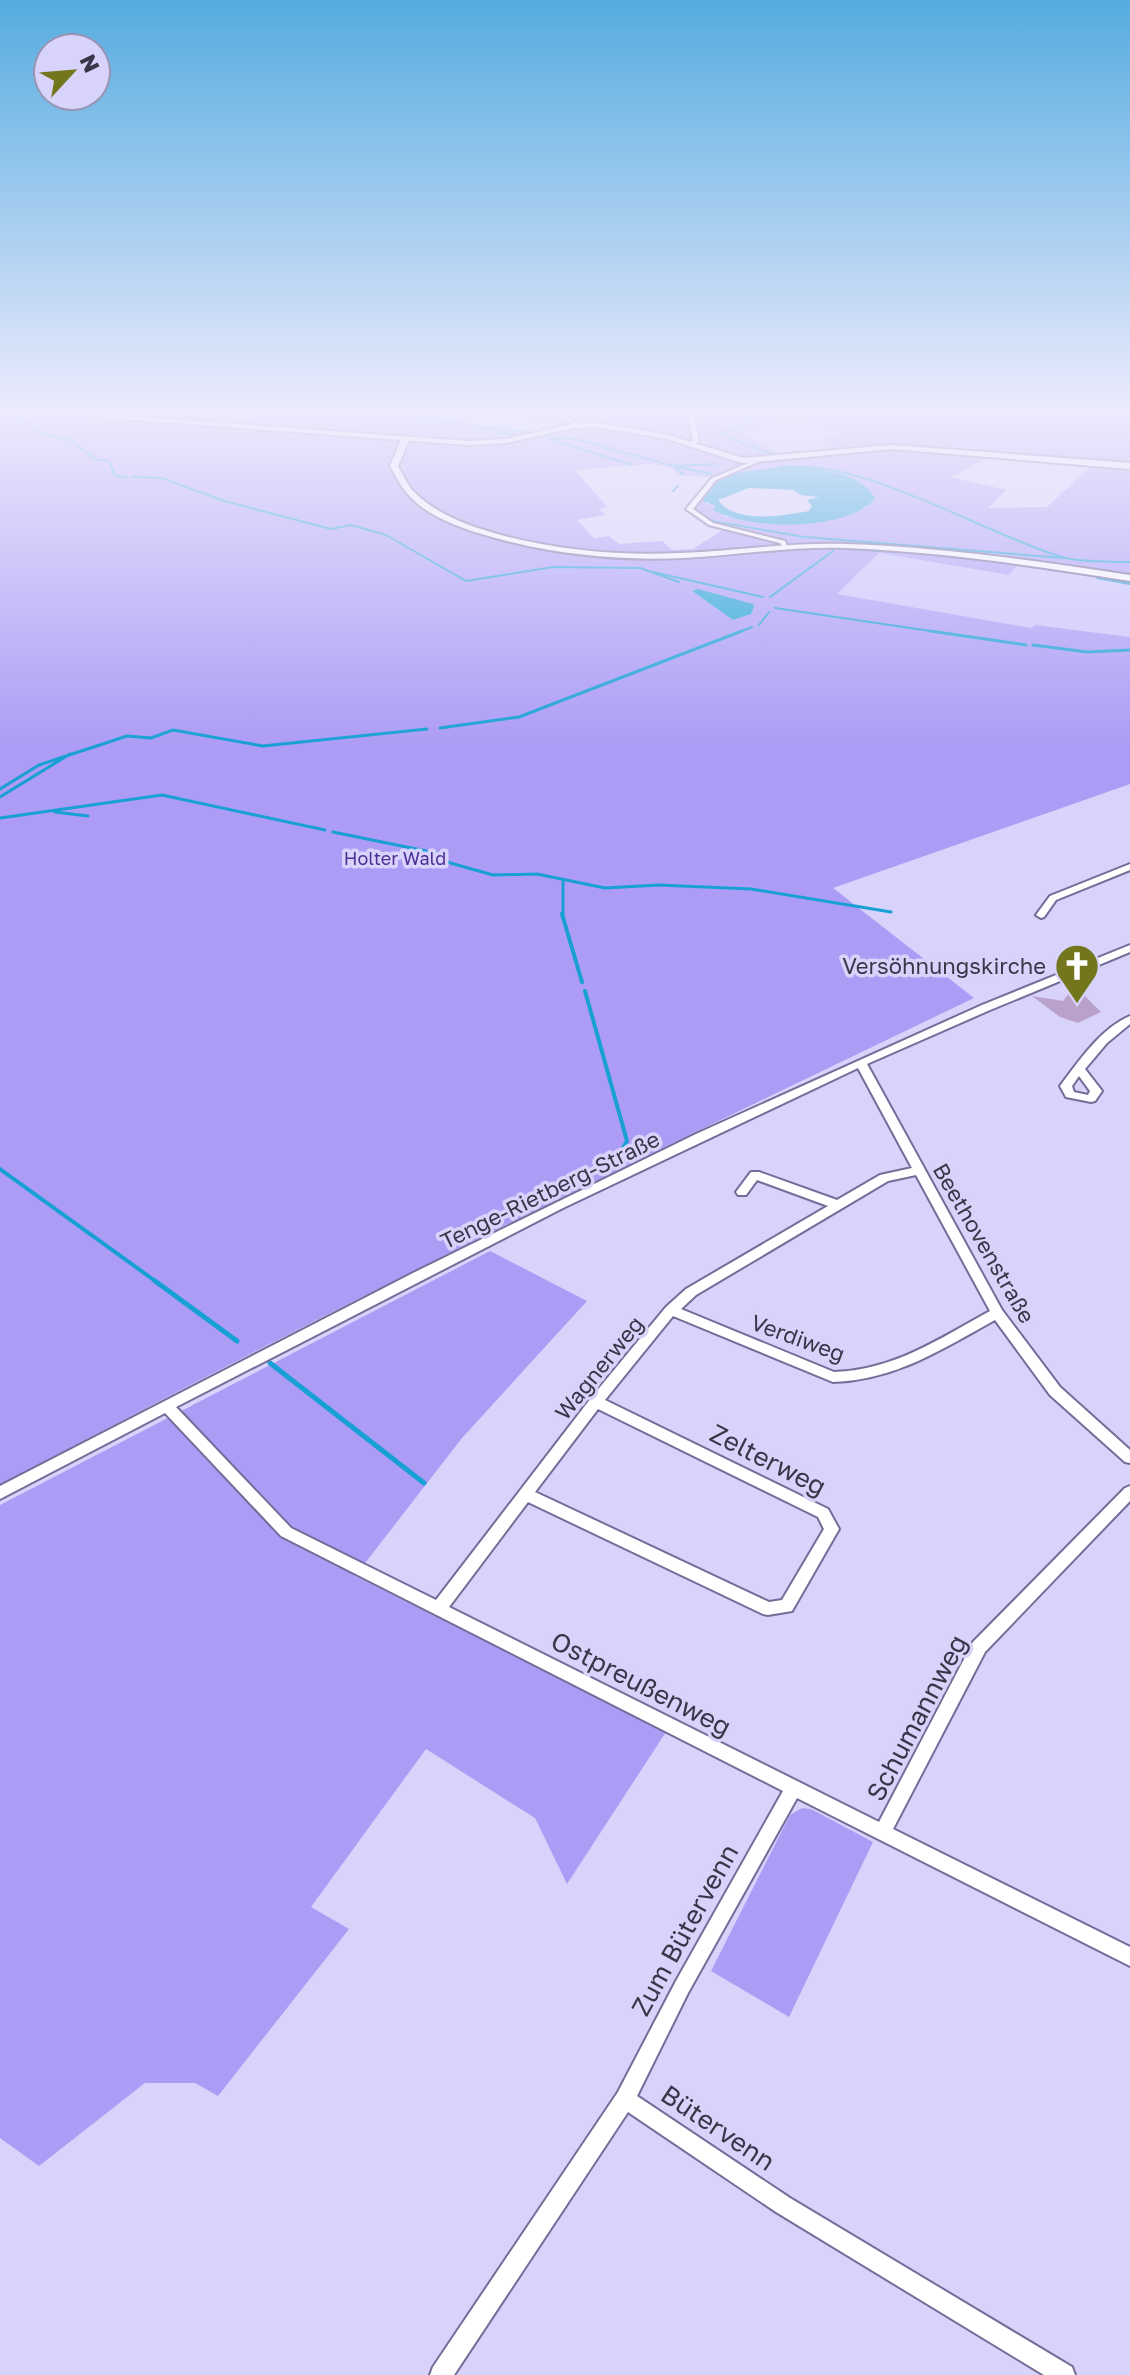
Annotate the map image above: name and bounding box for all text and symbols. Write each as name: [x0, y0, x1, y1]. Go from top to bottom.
north arrow: [32, 32, 112, 112]
text: N: [75, 50, 106, 76]
park label: Holter Wald: [344, 847, 446, 869]
church icon: Versöhnungskirche: [1053, 942, 1101, 1005]
place label: Versöhnungskirche: [842, 952, 1046, 979]
street label: Tenge-Rietberg-Straße: [436, 1125, 664, 1254]
street label: Beethovenstraße: [928, 1158, 1041, 1328]
street label: Verdiweg: [748, 1308, 849, 1367]
street label: Wagnerweg: [549, 1310, 649, 1425]
street label: Zelterweg: [705, 1417, 831, 1502]
street label: Ostpreußenweg: [546, 1625, 736, 1742]
street label: Schumannweg: [860, 1629, 973, 1806]
street label: Zum Bütervenn: [625, 1839, 744, 2021]
street label: Bütervenn: [655, 2078, 781, 2177]

